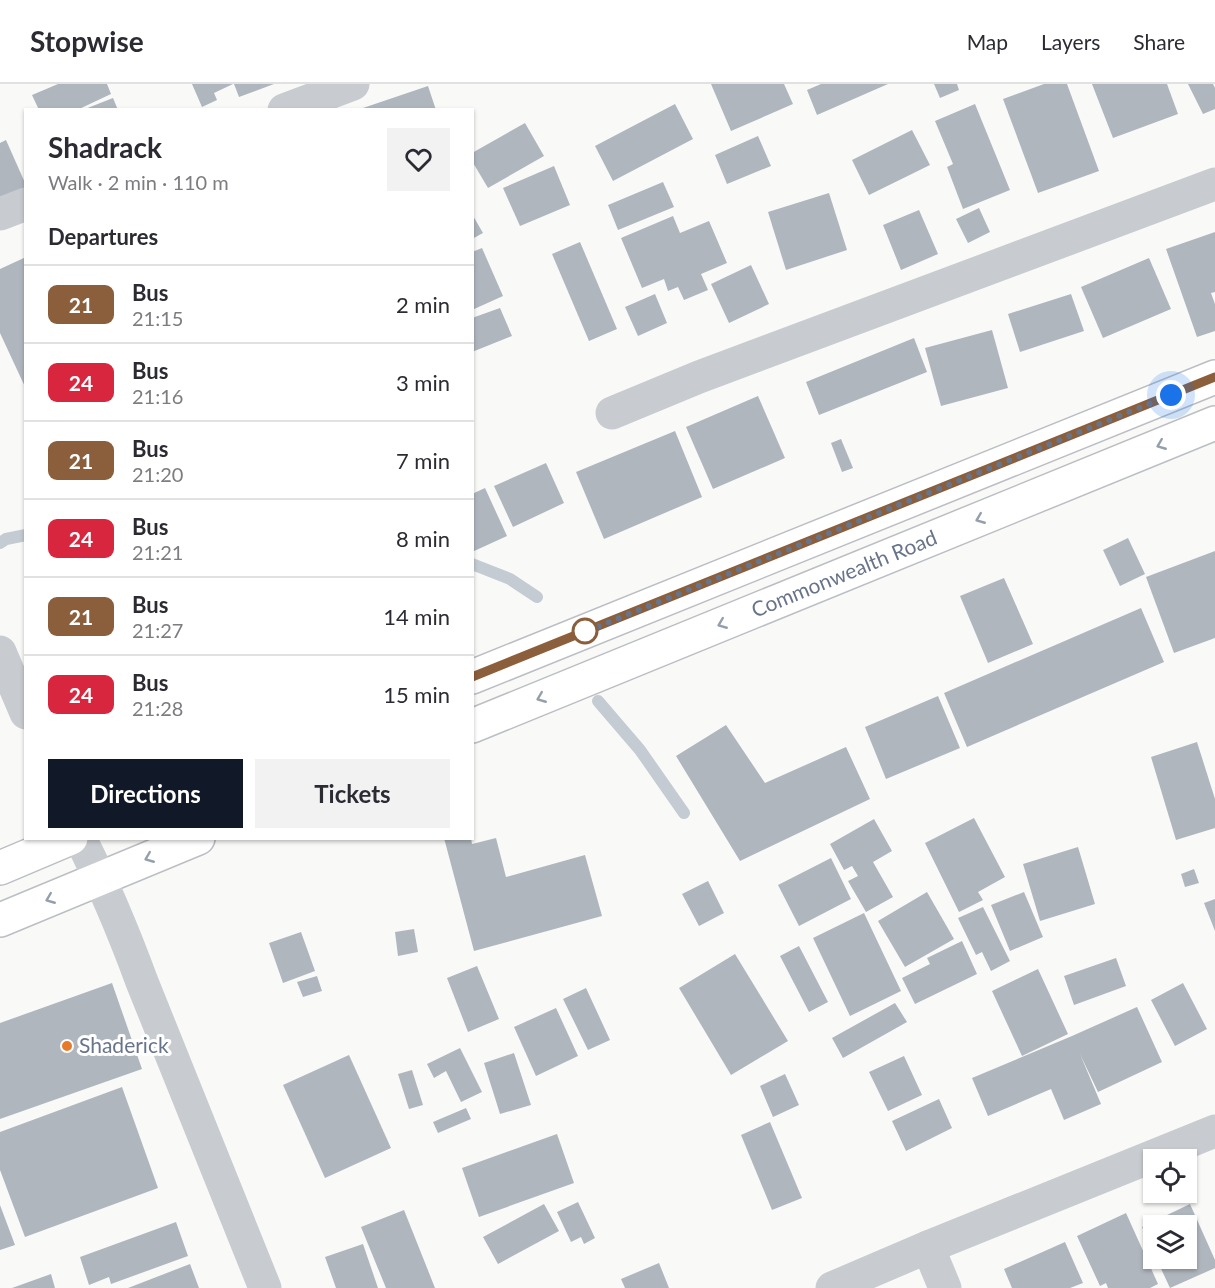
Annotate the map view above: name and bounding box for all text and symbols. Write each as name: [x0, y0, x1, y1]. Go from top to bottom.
text: Stopwise: [30, 24, 144, 58]
text: Map: [967, 29, 1008, 54]
text: Layers: [1041, 29, 1100, 54]
text: Share: [1133, 29, 1185, 54]
button: heart: [387, 128, 450, 191]
text: Shadrack: [48, 130, 162, 164]
text: Walk · 2 min · 110 m: [48, 170, 229, 194]
text: Departures: [48, 223, 158, 250]
text: Bus: [132, 279, 168, 306]
text: 2 min: [396, 291, 450, 318]
text: 21: [69, 292, 93, 317]
text: 21:15: [132, 306, 183, 330]
text: Bus: [132, 357, 168, 384]
text: 3 min: [396, 369, 450, 396]
text: 24: [69, 370, 93, 395]
your location: [1156, 380, 1186, 410]
text: 21:16: [132, 384, 183, 408]
text: Bus: [132, 435, 168, 462]
one-way arrow: [1156, 438, 1167, 450]
text: 7 min: [396, 447, 450, 474]
text: 21: [69, 448, 93, 473]
text: 21:20: [132, 462, 183, 486]
one-way arrow: [976, 512, 987, 524]
text: Bus: [132, 513, 168, 540]
street label: Commonwealth Road: [747, 524, 940, 622]
text: 8 min: [396, 525, 450, 552]
text: 24: [69, 526, 93, 551]
text: 21:21: [132, 540, 183, 564]
text: Bus: [132, 591, 168, 618]
text: 14 min: [383, 603, 450, 630]
text: 21: [69, 604, 93, 629]
one-way arrow: [717, 617, 728, 630]
text: 21:27: [132, 618, 183, 642]
unlabelled marker: [572, 618, 598, 644]
text: Bus: [132, 669, 168, 696]
text: 15 min: [383, 681, 450, 708]
text: 24: [69, 682, 93, 707]
one-way arrow: [537, 691, 548, 703]
text: 21:28: [132, 696, 183, 720]
button: Directions: [48, 759, 243, 828]
button: Tickets: [255, 759, 450, 828]
one-way arrow: [144, 851, 155, 863]
one-way arrow: [45, 892, 56, 904]
place label: Shaderick: [79, 1032, 169, 1057]
marker: Shaderick: [60, 1039, 74, 1053]
map controls: [1143, 1149, 1197, 1269]
button: locate: [1143, 1149, 1197, 1203]
button: layers: [1143, 1215, 1197, 1269]

